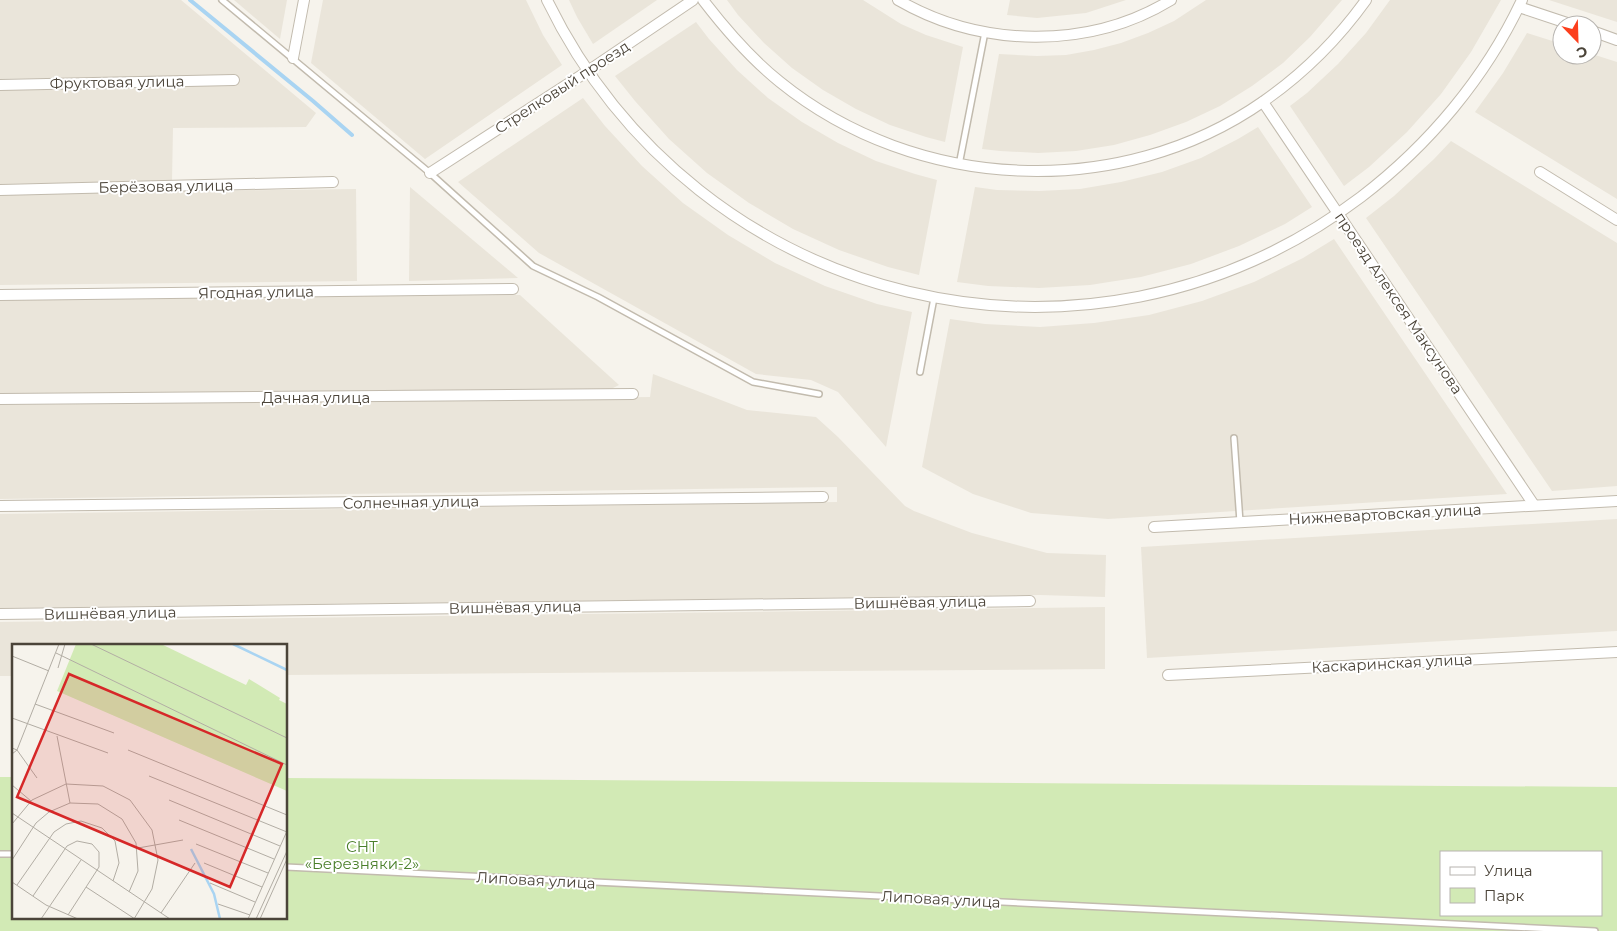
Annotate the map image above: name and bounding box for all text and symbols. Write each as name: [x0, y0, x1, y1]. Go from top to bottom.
north arrow: [1552, 15, 1602, 65]
street label: Стрелковый проезд: [491, 36, 633, 138]
text: С: [1574, 42, 1590, 62]
street label: Фруктовая улица: [49, 71, 185, 93]
street label: Берёзовая улица: [98, 175, 234, 197]
street label: проезд Алексея Максунова: [1331, 208, 1467, 398]
street label: Ягодная улица: [198, 281, 314, 303]
street label: Дачная улица: [262, 388, 370, 407]
street label: Солнечная улица: [343, 491, 479, 513]
street label: Нижневартовская улица: [1288, 499, 1482, 529]
street label: Вишнёвая улица: [854, 591, 986, 613]
street label: Вишнёвая улица: [449, 596, 581, 618]
street label: Вишнёвая улица: [44, 602, 176, 624]
inset map: [12, 644, 288, 918]
street label: Каскаринская улица: [1311, 649, 1473, 677]
park label: СНТ «Березняки-2»: [305, 837, 419, 873]
legend: [1440, 851, 1602, 916]
text: Улица: [1484, 861, 1532, 880]
street label: Липовая улица: [476, 867, 596, 893]
street label: Липовая улица: [881, 886, 1001, 912]
text: Парк: [1484, 886, 1524, 905]

